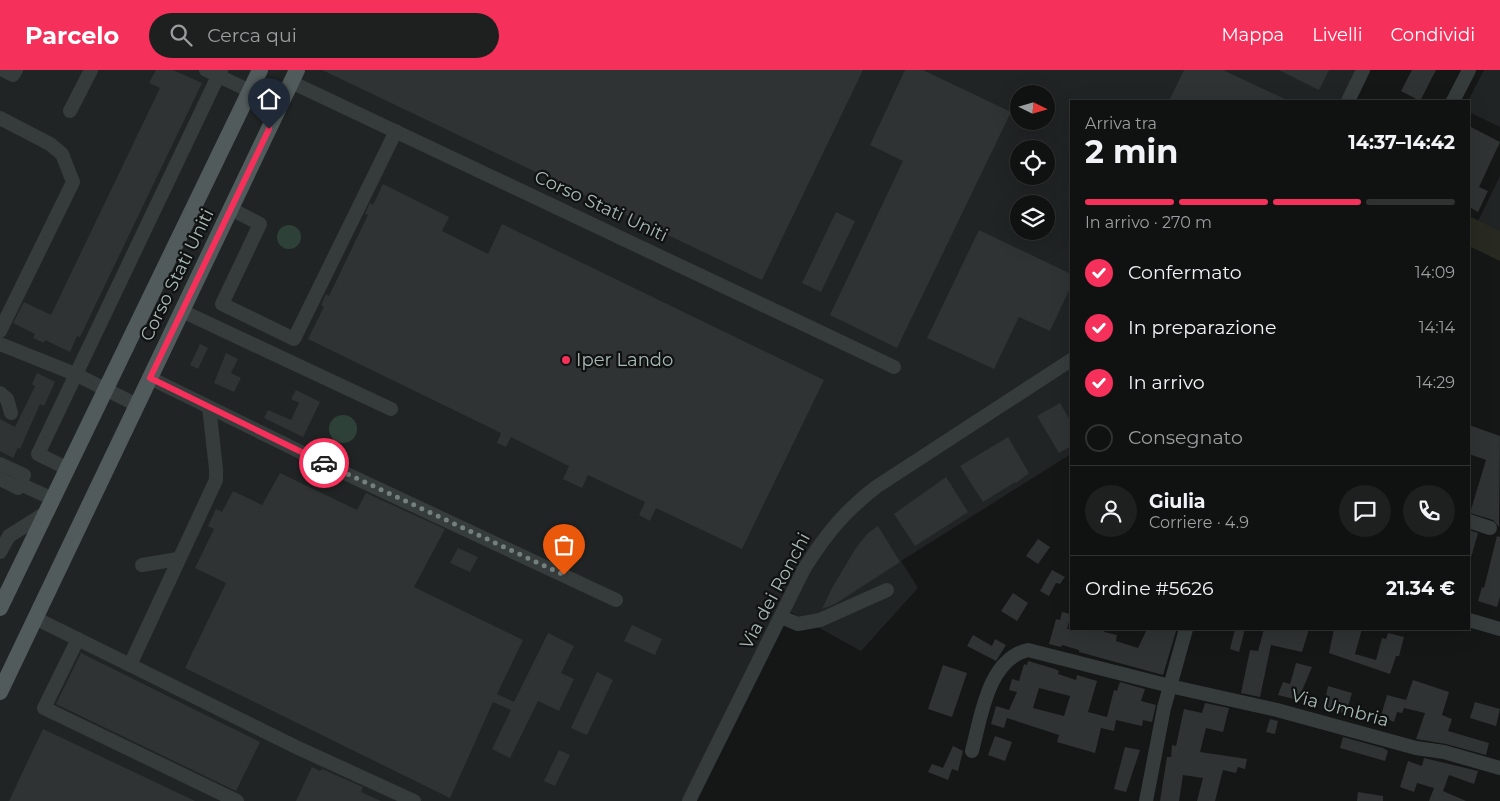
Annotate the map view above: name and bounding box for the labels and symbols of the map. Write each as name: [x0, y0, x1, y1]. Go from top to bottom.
pin: [248, 78, 290, 129]
north arrow: [1010, 85, 1055, 130]
street label: Corso Stati Uniti: [531, 166, 671, 246]
street label: Corso Stati Uniti: [135, 205, 219, 345]
place label: Iper Lando: [576, 349, 673, 371]
marker: Iper Lando: [560, 354, 572, 366]
courier: [299, 438, 349, 488]
pin: [543, 524, 585, 575]
street label: Via dei Ronchi: [735, 529, 815, 653]
street label: Via Umbria: [1289, 684, 1391, 732]

